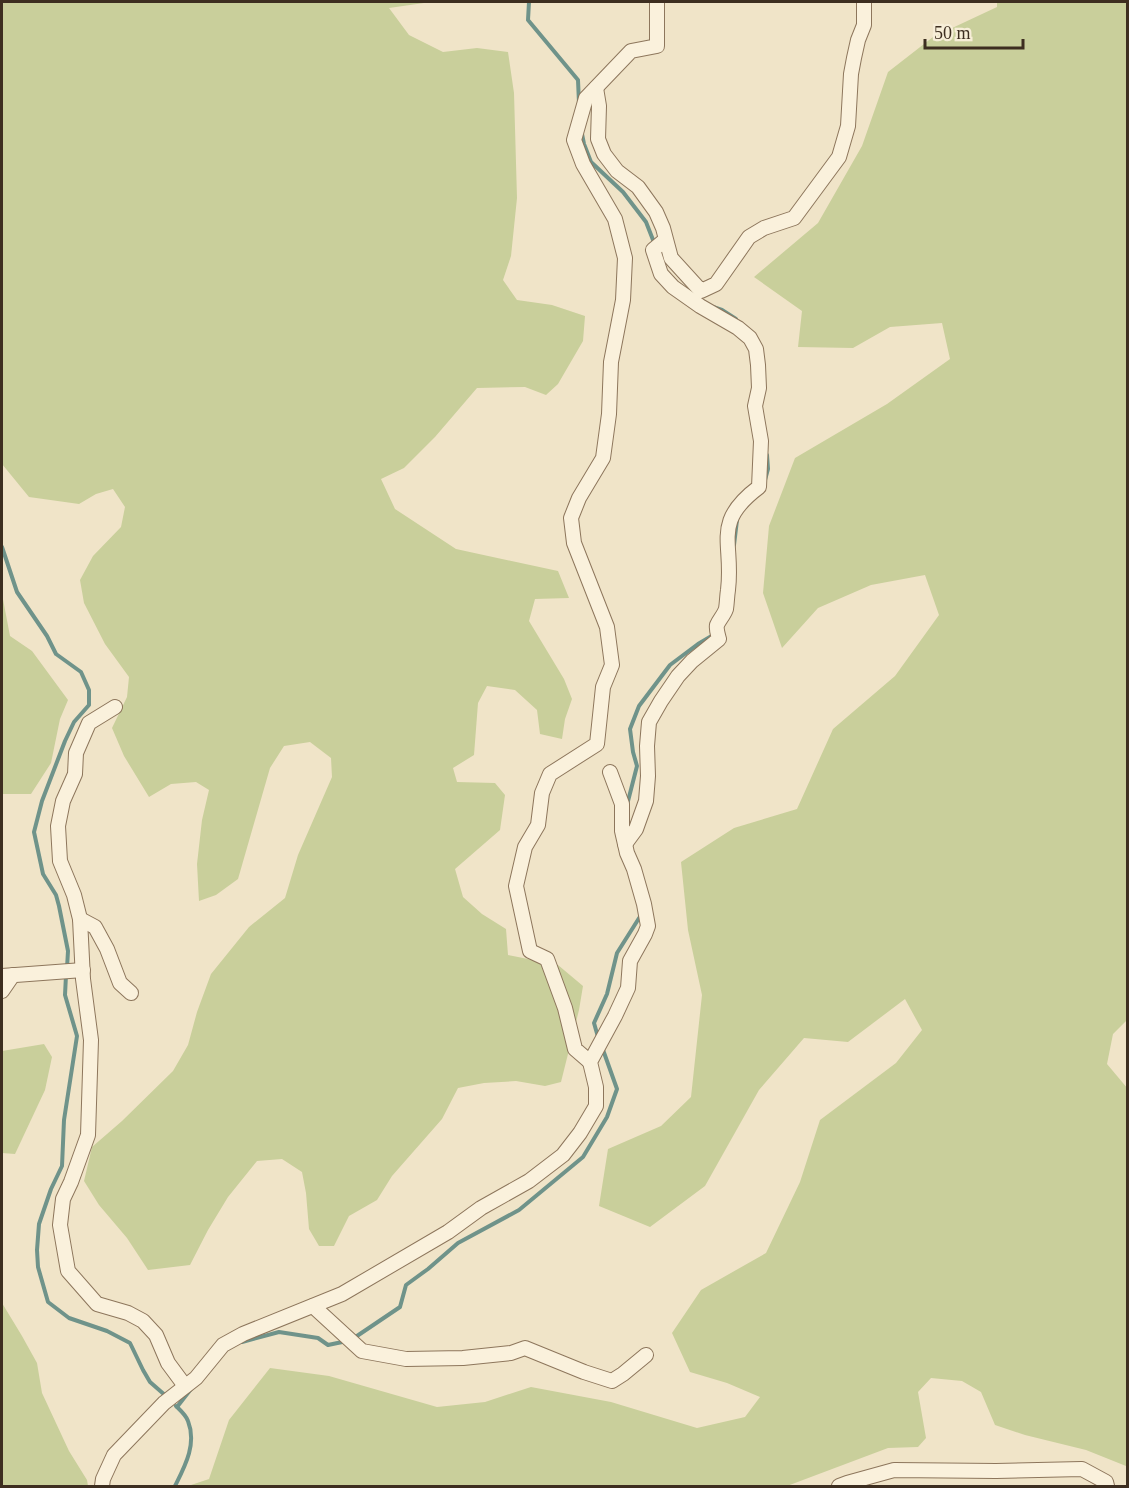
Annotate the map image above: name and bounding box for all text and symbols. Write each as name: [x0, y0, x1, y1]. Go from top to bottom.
scale bar: [925, 12, 1022, 50]
text: 50 m: [934, 23, 971, 43]

